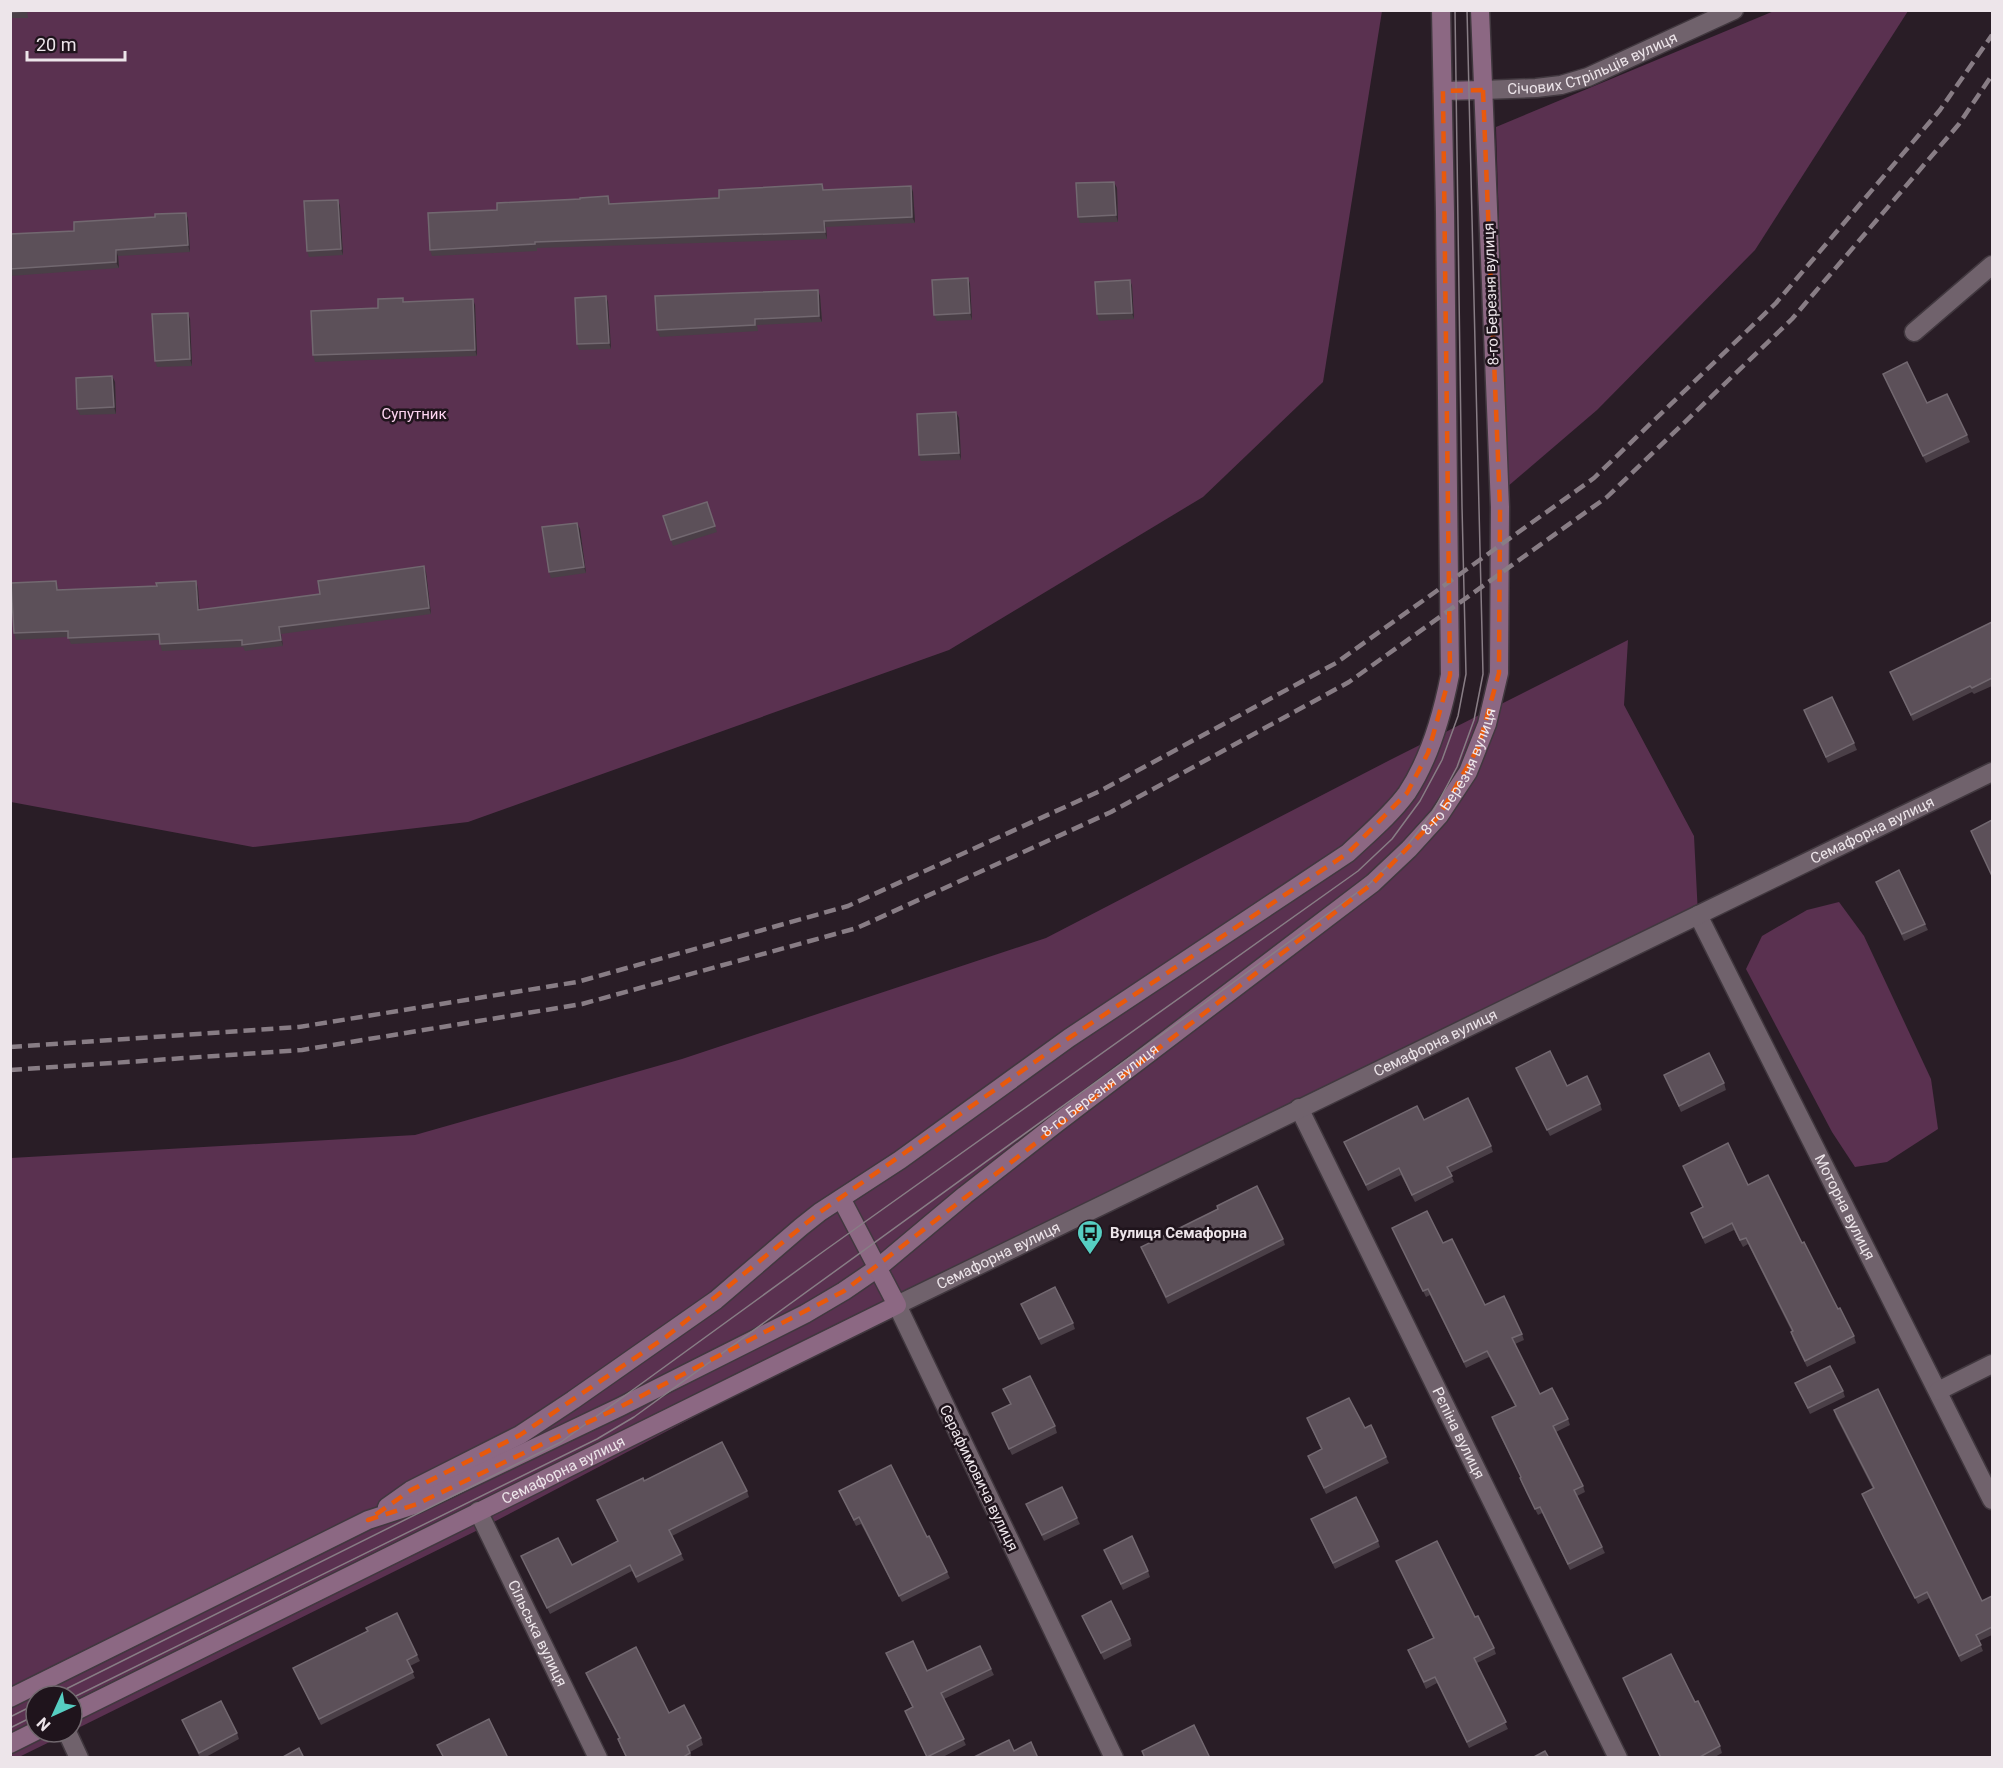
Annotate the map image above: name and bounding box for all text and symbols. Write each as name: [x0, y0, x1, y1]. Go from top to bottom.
scale bar: [27, 24, 124, 62]
street label: Січових Стрільців вулиця: [1507, 28, 1680, 98]
text: 20 m: [36, 34, 76, 55]
street label: 8-го Березня вулиця: [1480, 222, 1502, 366]
park label: Супутник: [381, 405, 447, 423]
street label: 8-го Березня вулиця: [1417, 706, 1499, 839]
street label: Семафорна вулиця: [1808, 793, 1937, 868]
street label: Семафорна вулиця: [1371, 1005, 1500, 1081]
street label: 8-го Березня вулиця: [1038, 1040, 1162, 1141]
street label: Моторна вулиця: [1811, 1151, 1879, 1263]
street label: Семафорна вулиця: [934, 1218, 1063, 1293]
bus stop icon: Вулиця Семафорна: [1075, 1218, 1105, 1256]
place label: Вулиця Семафорна: [1110, 1224, 1247, 1242]
street label: Рєпіна вулиця: [1428, 1384, 1489, 1482]
street label: Серафимовича вулиця: [936, 1402, 1022, 1554]
street label: Семафорна вулиця: [499, 1432, 628, 1508]
street label: Сільська вулиця: [504, 1577, 571, 1689]
north arrow: [24, 1684, 84, 1744]
text: N: [33, 1714, 54, 1735]

